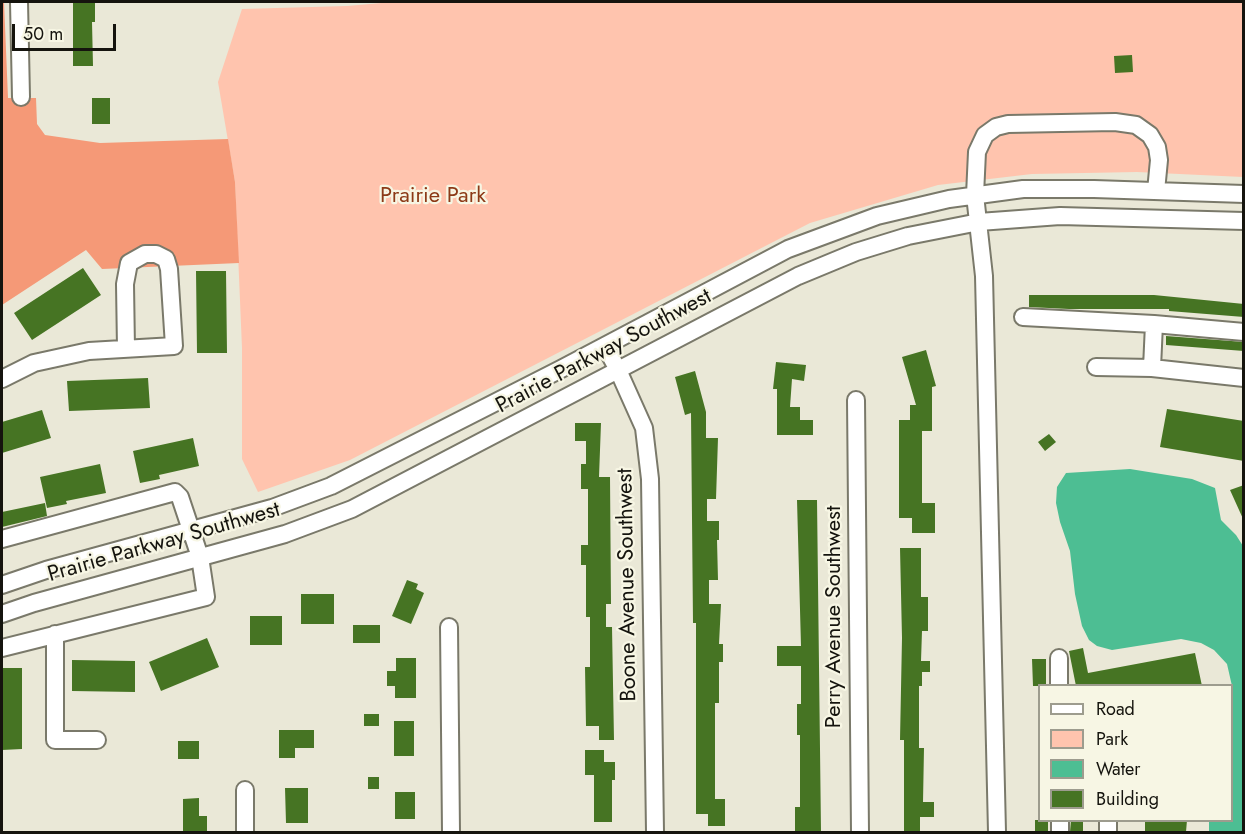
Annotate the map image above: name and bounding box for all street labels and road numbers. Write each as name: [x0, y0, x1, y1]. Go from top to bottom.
street label: Prairie Parkway Southwest: [492, 284, 716, 420]
street label: Boone Avenue Southwest: [613, 468, 643, 702]
street label: Prairie Parkway Southwest: [45, 497, 283, 589]
street label: Perry Avenue Southwest: [822, 506, 848, 728]

